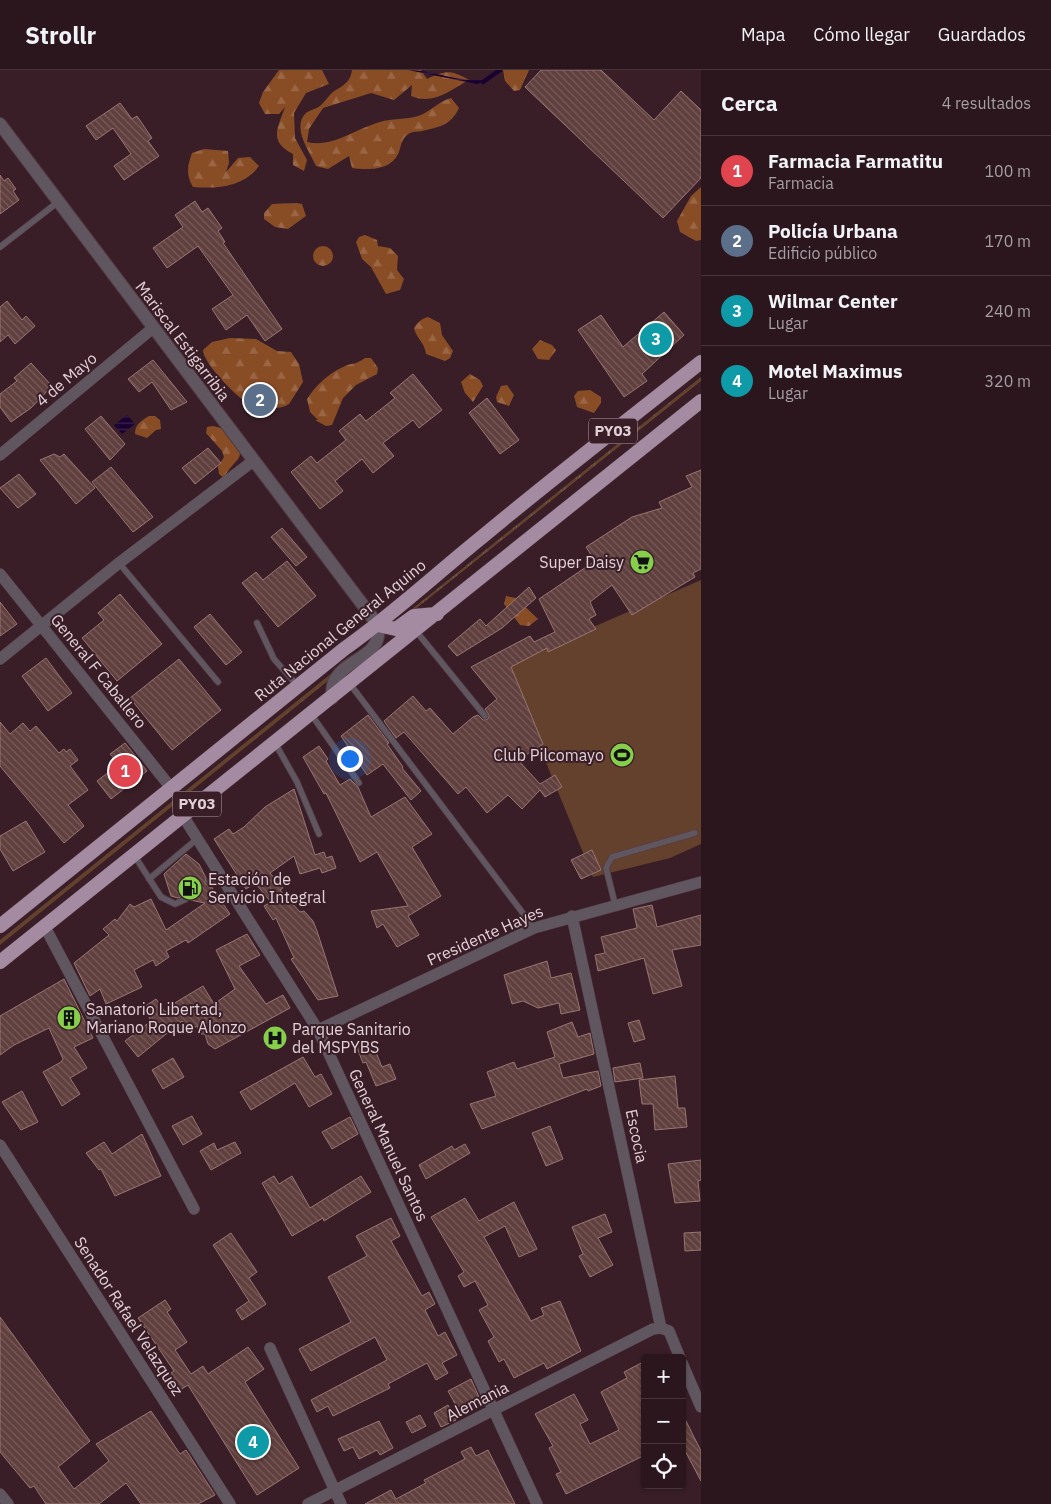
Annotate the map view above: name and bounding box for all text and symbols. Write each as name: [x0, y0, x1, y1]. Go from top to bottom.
text: Strollr: [25, 19, 96, 51]
text: Mapa: [741, 23, 785, 46]
text: Cómo llegar: [813, 23, 910, 46]
text: Guardados: [938, 23, 1026, 46]
text: Cerca: [721, 89, 778, 117]
text: 4 resultados: [942, 93, 1031, 113]
text: Farmacia Farmatitu: [768, 149, 943, 173]
text: 1: [732, 161, 742, 181]
text: 100 m: [984, 161, 1031, 181]
text: Farmacia: [768, 173, 834, 193]
text: Policía Urbana: [768, 219, 898, 243]
text: 2: [732, 231, 742, 251]
text: 170 m: [984, 231, 1031, 251]
text: Edificio público: [768, 243, 877, 263]
street label: Mariscal Estigarribia: [131, 277, 235, 405]
text: Wilmar Center: [768, 289, 898, 313]
text: 3: [732, 301, 742, 321]
text: 240 m: [984, 301, 1031, 321]
text: Lugar: [768, 313, 808, 333]
pin: 3: [640, 320, 672, 358]
street label: 4 de Mayo: [31, 348, 101, 410]
text: Motel Maximus: [768, 359, 903, 383]
text: 4: [732, 371, 742, 391]
text: 320 m: [984, 371, 1031, 391]
pin: 2: [244, 381, 276, 419]
text: Lugar: [768, 383, 808, 403]
road number: PY03: [589, 418, 637, 444]
supermarket icon: Super Daisy: [629, 549, 655, 575]
place label: Super Daisy: [539, 552, 624, 572]
street label: Ruta Nacional General Aquino: [250, 555, 430, 705]
street label: General F Caballero: [47, 610, 151, 732]
sports icon: Club Pilcomayo: [609, 742, 635, 768]
place label: Club Pilcomayo: [493, 745, 604, 765]
your location: [337, 746, 363, 772]
pin: 1: [109, 752, 141, 790]
road number: PY03: [173, 792, 221, 816]
place label: Estación de Servicio Integral: [208, 869, 326, 907]
fuel station icon: Estación de Servicio Integral: [177, 875, 203, 901]
street label: Presidente Hayes: [424, 900, 546, 970]
place label: Sanatorio Libertad, Mariano Roque Alonzo: [86, 999, 247, 1037]
building icon: Sanatorio Libertad, Mariano Roque Alonzo: [56, 1005, 82, 1031]
place label: Parque Sanitario del MSPYBS: [292, 1019, 411, 1057]
hospital icon: Parque Sanitario del MSPYBS: [262, 1025, 288, 1051]
street label: General Manuel Santos: [345, 1065, 433, 1225]
street label: Escocia: [622, 1107, 653, 1165]
street label: Senador Rafael Velazquez: [70, 1233, 188, 1399]
map controls: [641, 1354, 686, 1489]
button: +: [641, 1354, 686, 1399]
street label: Alemania: [442, 1377, 512, 1425]
button: −: [641, 1399, 686, 1444]
pin: 4: [237, 1423, 269, 1461]
button: locate: [641, 1444, 686, 1489]

